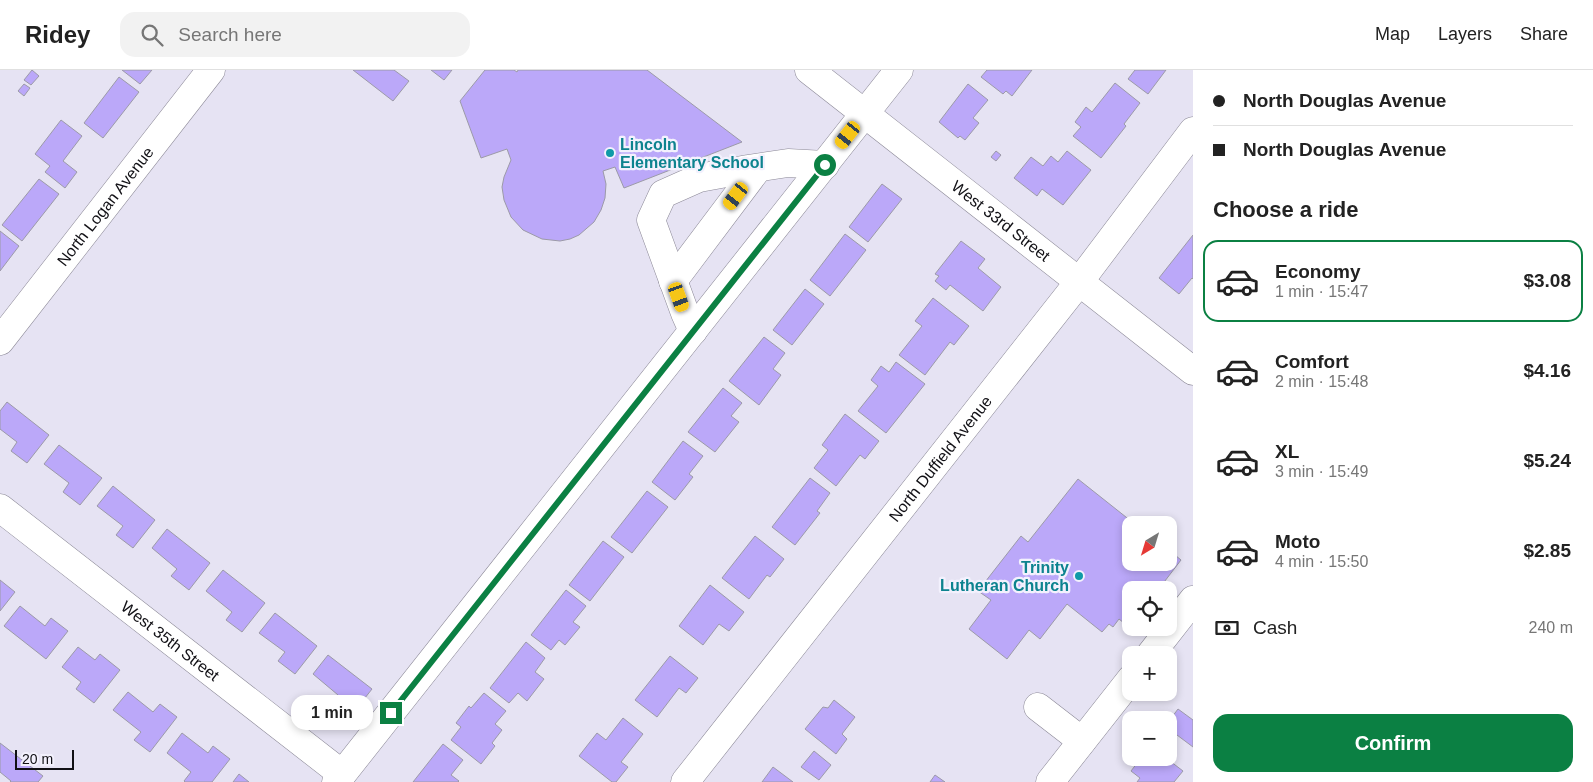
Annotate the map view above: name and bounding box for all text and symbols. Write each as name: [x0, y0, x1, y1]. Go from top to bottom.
search box: [120, 12, 470, 57]
text: Ridey: [25, 21, 90, 48]
icon: search: [138, 21, 166, 49]
text: Search here: [178, 24, 282, 45]
text: Map: [1375, 24, 1410, 44]
text: Layers: [1438, 24, 1492, 44]
text: Share: [1520, 24, 1568, 44]
text: North Douglas Avenue: [1243, 90, 1446, 111]
car: [832, 119, 863, 151]
place label: Lincoln Elementary School: [620, 136, 764, 171]
text: North Douglas Avenue: [1243, 139, 1446, 160]
street label: North Logan Avenue: [54, 143, 157, 269]
marker: Lincoln Elementary School: [604, 147, 616, 159]
route start: [814, 154, 836, 176]
street label: West 33rd Street: [949, 177, 1054, 265]
car: [720, 180, 751, 212]
text: Choose a ride: [1213, 197, 1358, 222]
icon: car: [1215, 259, 1260, 304]
text: Economy: [1275, 261, 1361, 282]
text: $3.08: [1523, 270, 1571, 291]
car: [666, 280, 691, 314]
text: 1 min · 15:47: [1275, 283, 1368, 300]
icon: car: [1215, 349, 1260, 394]
text: Comfort: [1275, 351, 1349, 372]
text: $4.16: [1523, 360, 1571, 381]
text: 2 min · 15:48: [1275, 373, 1368, 390]
street label: North Duffield Avenue: [885, 392, 995, 525]
icon: car: [1215, 439, 1260, 484]
text: XL: [1275, 441, 1299, 462]
text: $5.24: [1523, 450, 1571, 471]
text: 3 min · 15:49: [1275, 463, 1368, 480]
north arrow: [1122, 516, 1178, 571]
map controls: [1122, 516, 1177, 766]
icon: car: [1215, 529, 1260, 574]
text: Moto: [1275, 531, 1320, 552]
text: $2.85: [1523, 540, 1571, 561]
text: 4 min · 15:50: [1275, 553, 1368, 570]
place label: Trinity Lutheran Church: [940, 559, 1069, 594]
marker: Trinity Lutheran Church: [1073, 570, 1085, 582]
button: locate: [1122, 581, 1177, 636]
street label: West 35th Street: [118, 597, 223, 684]
icon: cash: [1213, 614, 1241, 642]
text: Cash: [1253, 617, 1297, 638]
text: 240 m: [1529, 619, 1573, 636]
button: +: [1122, 646, 1177, 701]
callout: 1 min: [291, 696, 374, 730]
route end: [380, 702, 402, 724]
text: 1 min: [311, 704, 353, 721]
button: −: [1122, 711, 1177, 766]
button: Confirm: [1213, 714, 1573, 772]
scale bar: [15, 747, 74, 770]
text: 20 m: [22, 751, 53, 767]

